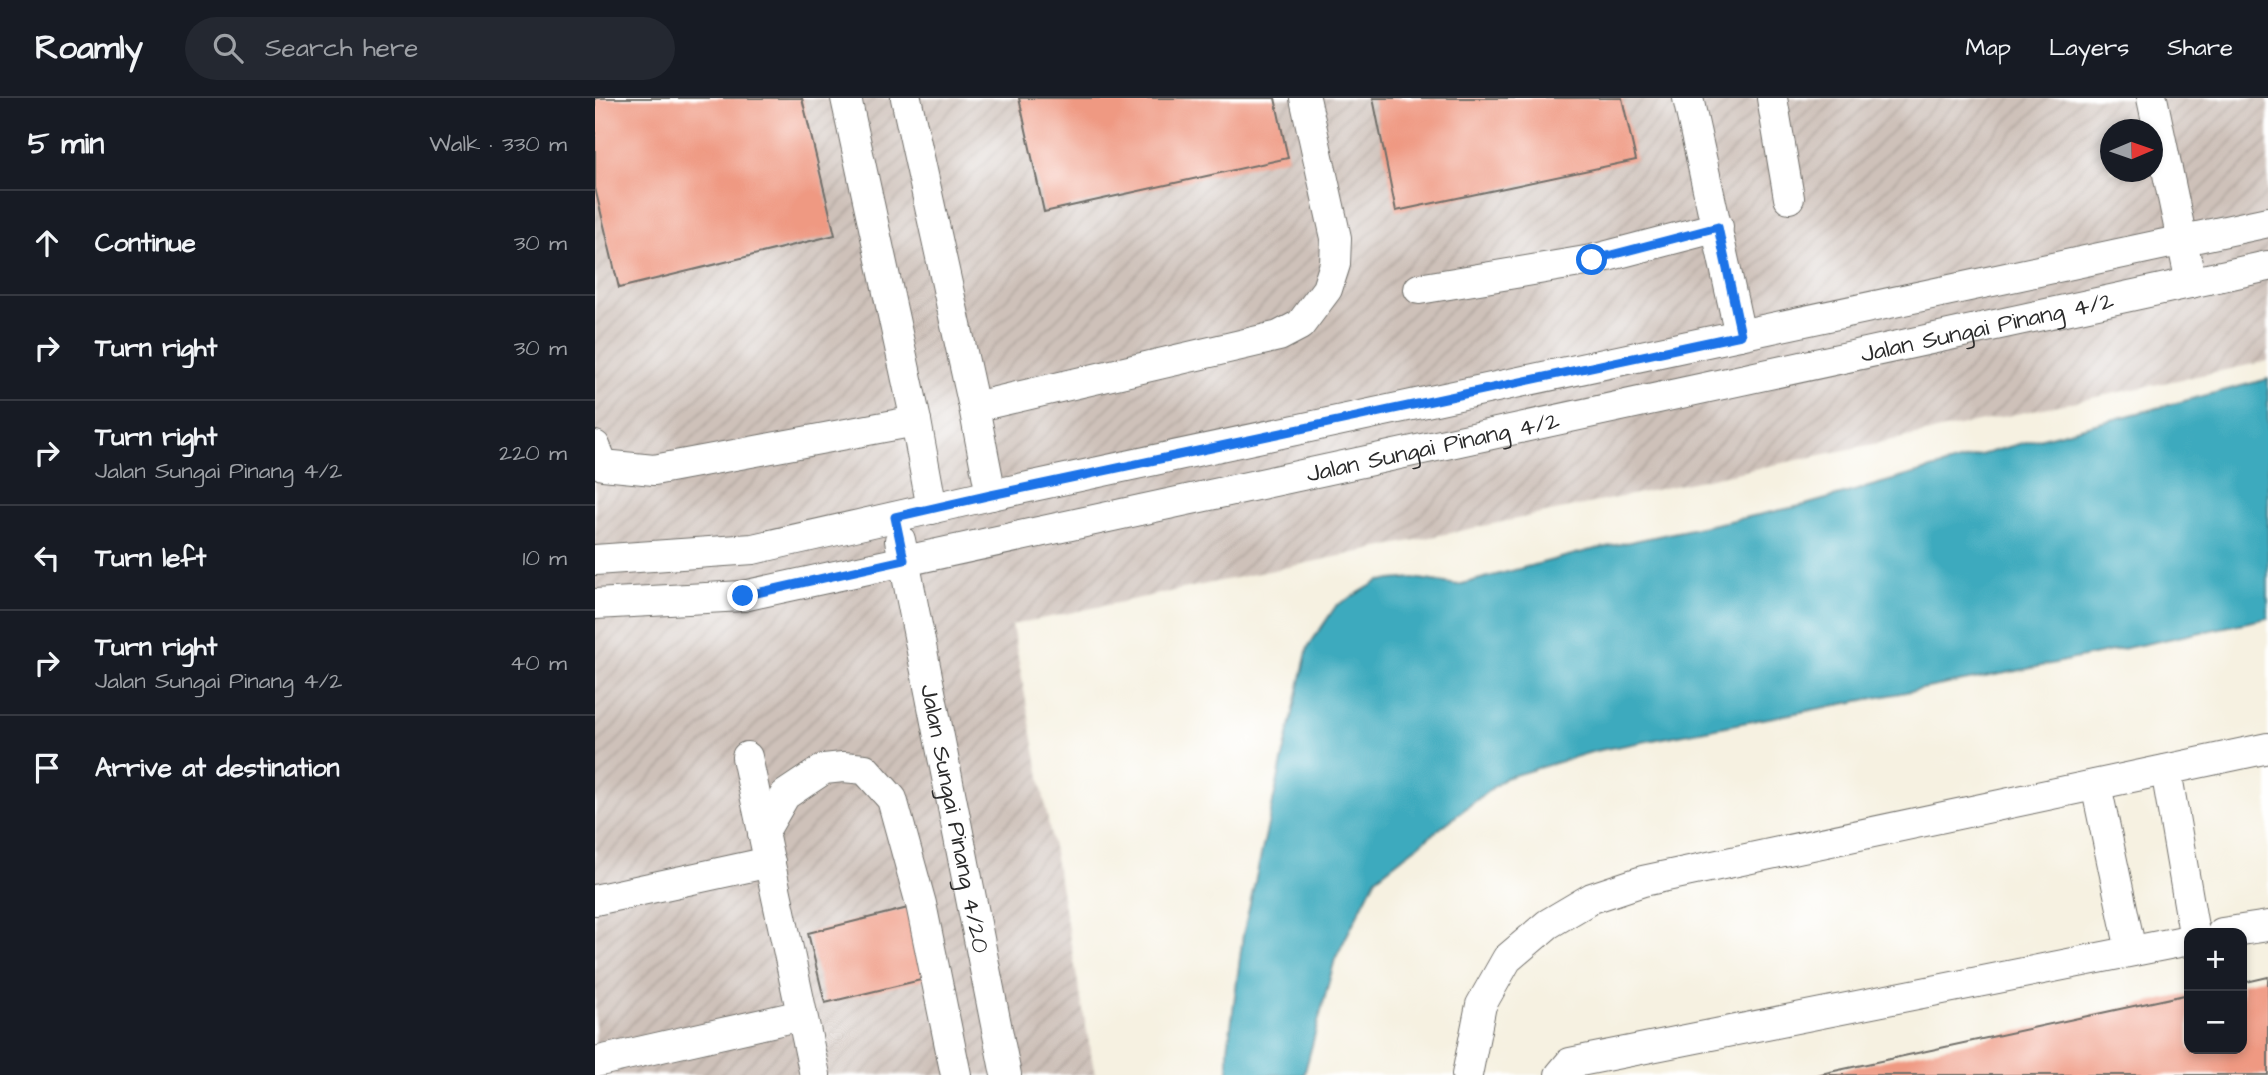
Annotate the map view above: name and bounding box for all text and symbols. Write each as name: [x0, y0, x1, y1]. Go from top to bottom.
search box: [185, 17, 675, 80]
text: Roamly: [35, 25, 143, 71]
icon: search: [209, 29, 247, 67]
text: Search here: [265, 30, 418, 66]
text: Map: [1966, 31, 2011, 65]
text: Layers: [2049, 31, 2129, 65]
text: Share: [2167, 31, 2233, 65]
north arrow: [2100, 119, 2163, 182]
text: 5 min: [28, 123, 104, 165]
text: Walk · 330 m: [429, 128, 567, 160]
icon: ahead: [28, 224, 66, 262]
text: Continue: [95, 225, 196, 261]
text: 30 m: [514, 227, 567, 259]
route start: [1576, 244, 1607, 275]
street label: Jalan Sungai Pinang 4/2: [1857, 284, 2117, 372]
icon: right: [28, 329, 66, 367]
text: Turn right: [95, 330, 217, 366]
text: 30 m: [514, 332, 567, 364]
street label: Jalan Sungai Pinang 4/2: [1303, 404, 1563, 492]
text: Turn right: [95, 419, 217, 455]
icon: right: [28, 434, 66, 472]
text: 220 m: [499, 437, 567, 469]
text: Jalan Sungai Pinang 4/2: [95, 455, 342, 487]
icon: left: [28, 539, 66, 577]
text: Turn left: [95, 540, 206, 576]
text: 10 m: [522, 542, 567, 574]
route end: [727, 580, 758, 611]
text: Turn right: [95, 629, 217, 665]
icon: right: [28, 644, 66, 682]
text: 40 m: [510, 647, 567, 679]
text: Jalan Sungai Pinang 4/2: [95, 665, 342, 697]
street label: Jalan Sungai Pinang 4/20: [911, 681, 997, 956]
icon: arrive: [28, 749, 66, 787]
text: Arrive at destination: [95, 750, 340, 786]
map controls: [2184, 928, 2247, 1054]
button: +: [2184, 928, 2247, 991]
button: −: [2184, 991, 2247, 1054]

